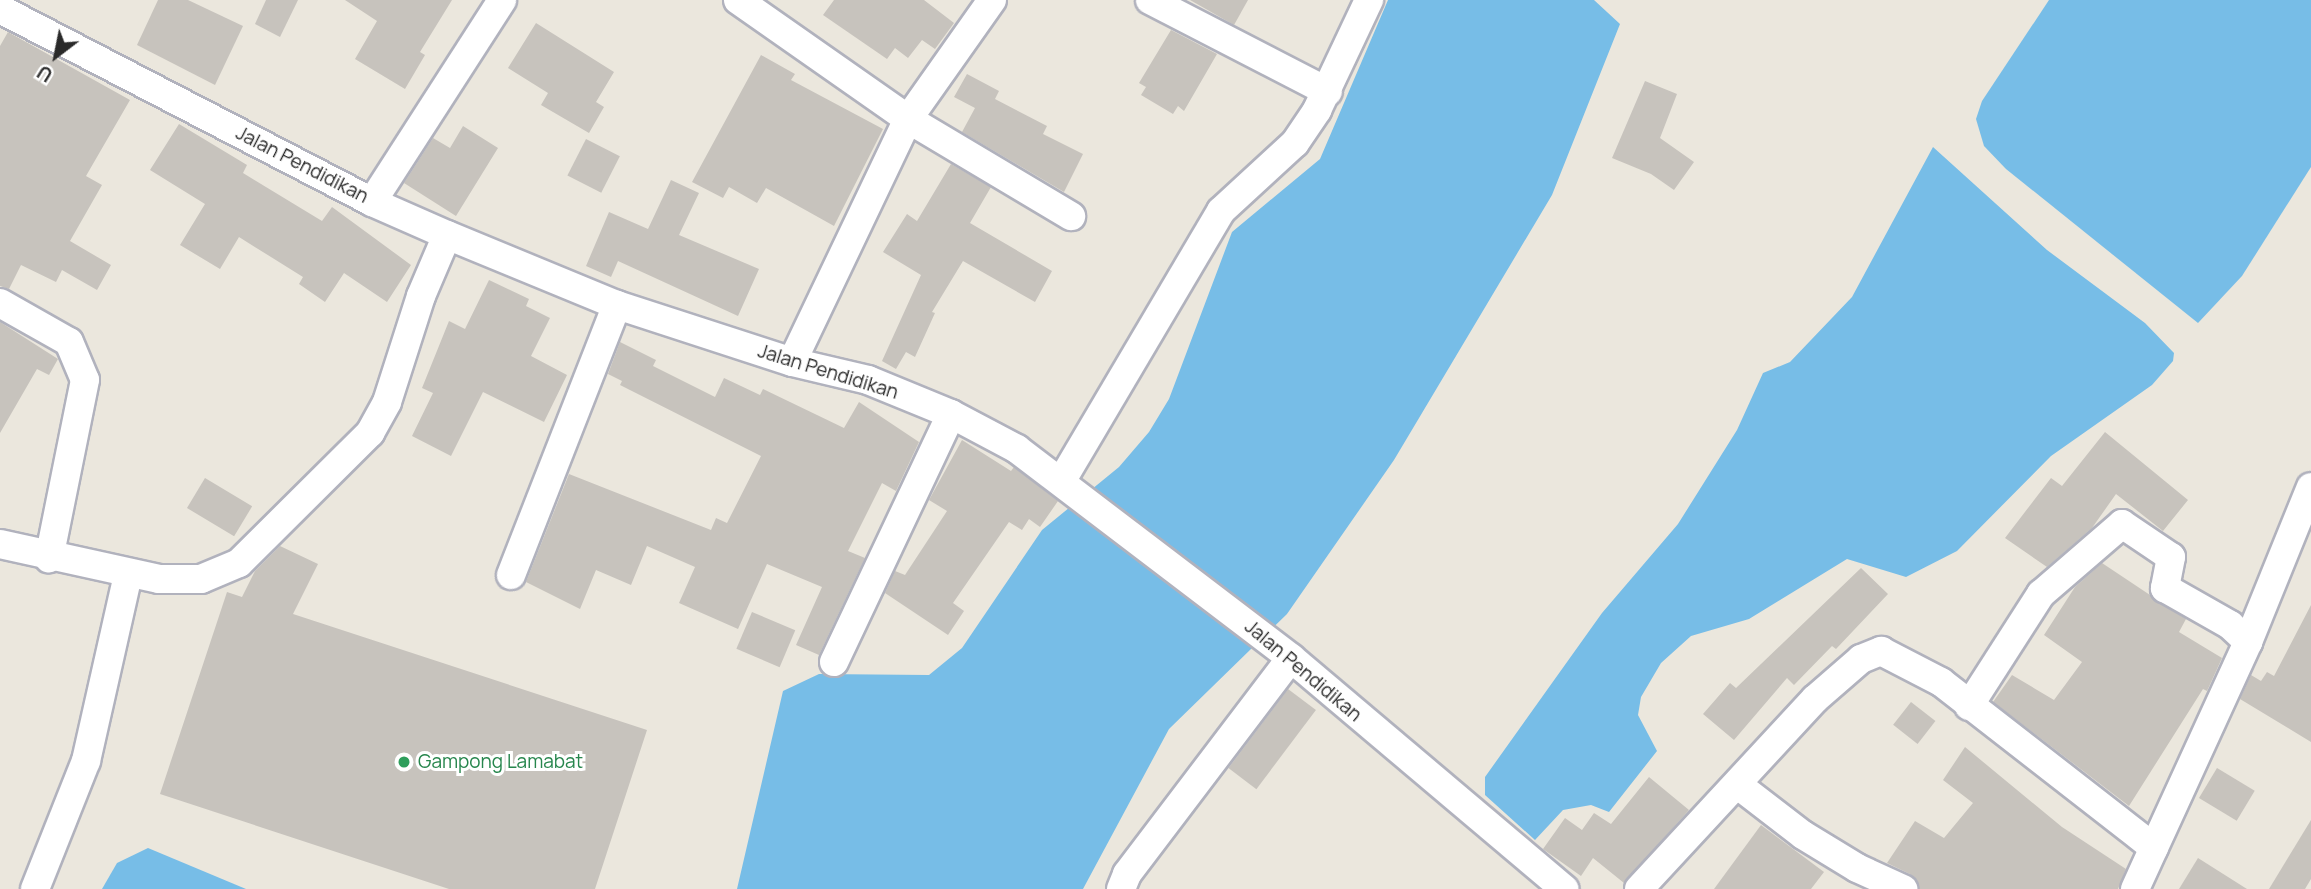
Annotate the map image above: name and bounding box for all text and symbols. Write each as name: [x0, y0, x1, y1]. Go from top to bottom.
north arrow: [21, 21, 91, 91]
text: U: [32, 59, 58, 88]
street label: Jalan Pendidikan: [232, 122, 372, 208]
street label: Jalan Pendidikan: [755, 340, 901, 404]
street label: Jalan Pendidikan: [1240, 615, 1366, 727]
place label: Gampong Lamabat: [418, 751, 583, 773]
marker: Gampong Lamabat: [396, 754, 412, 770]

